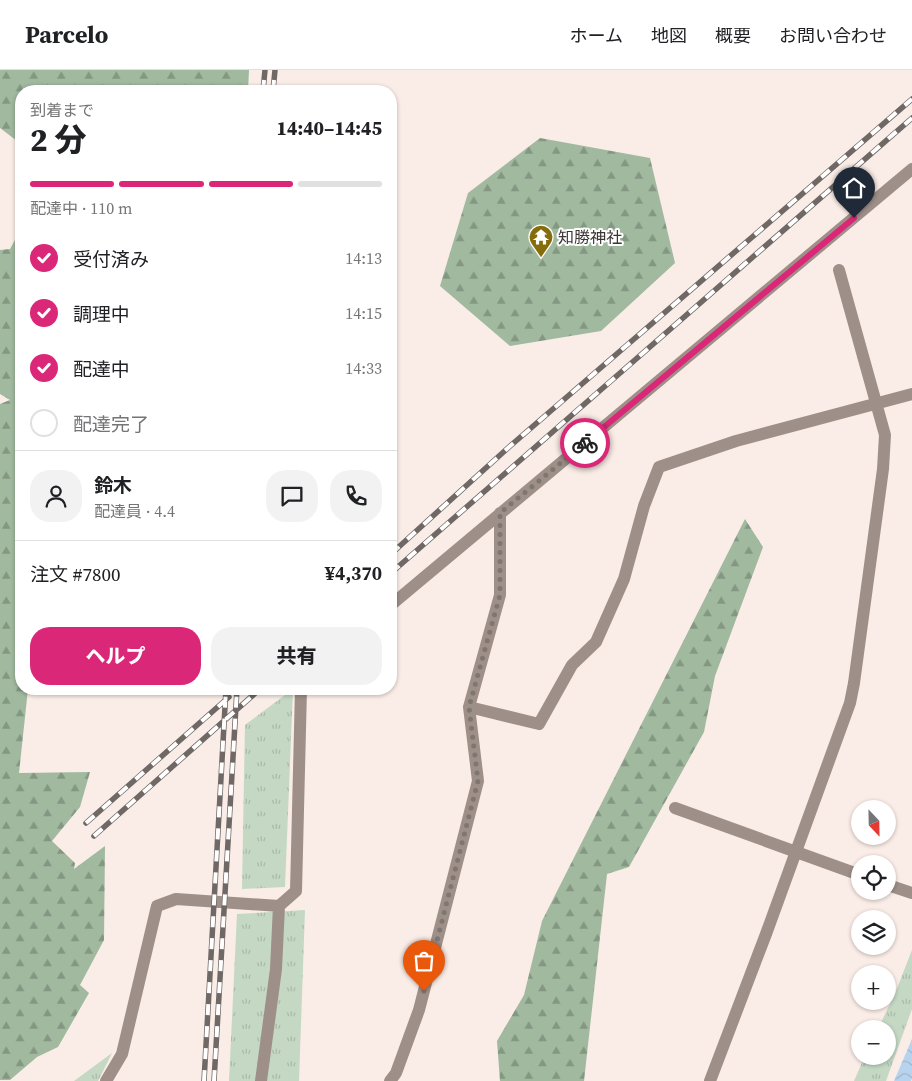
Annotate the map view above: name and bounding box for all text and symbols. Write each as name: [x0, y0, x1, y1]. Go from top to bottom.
text: Parcelo: [25, 18, 108, 51]
text: ホーム: [570, 23, 623, 48]
text: 地図: [651, 23, 687, 48]
text: 概要: [715, 23, 751, 48]
text: お問い合わせ: [779, 23, 887, 48]
text: 到着まで: [30, 99, 94, 121]
text: 14:40–14:45: [277, 115, 382, 141]
text: 2 分: [30, 118, 86, 162]
pin: [833, 167, 875, 218]
icon: home: [840, 174, 868, 202]
text: 配達中 · 110 m: [30, 197, 132, 219]
temple icon: 知勝神社: [528, 224, 554, 258]
place label: 知勝神社: [558, 226, 622, 248]
icon: check: [30, 244, 58, 272]
text: 受付済み: [73, 246, 149, 272]
text: 14:13: [345, 247, 382, 269]
icon: check: [30, 299, 58, 327]
text: 調理中: [73, 301, 130, 327]
text: 14:15: [345, 302, 382, 324]
icon: check: [30, 354, 58, 382]
text: 配達中: [73, 356, 130, 382]
text: 14:33: [345, 357, 382, 379]
text: 配達完了: [73, 411, 149, 437]
courier: [560, 418, 610, 468]
icon: bike: [571, 429, 599, 457]
button: person: [30, 470, 82, 522]
button: chat: [266, 470, 318, 522]
button: phone: [330, 470, 382, 522]
text: 鈴木: [94, 472, 132, 498]
text: 配達員 · 4.4: [94, 500, 175, 522]
text: ¥4,370: [325, 560, 382, 586]
text: 注文 #7800: [30, 561, 120, 587]
button: ヘルプ: [30, 627, 201, 685]
button: 共有: [211, 627, 382, 685]
north arrow: [851, 800, 896, 845]
map controls: [851, 800, 896, 1065]
button: locate: [851, 855, 896, 900]
button: layers: [851, 910, 896, 955]
pin: [403, 940, 445, 991]
icon: bag: [410, 947, 438, 975]
button: +: [851, 965, 896, 1010]
button: −: [851, 1020, 896, 1065]

